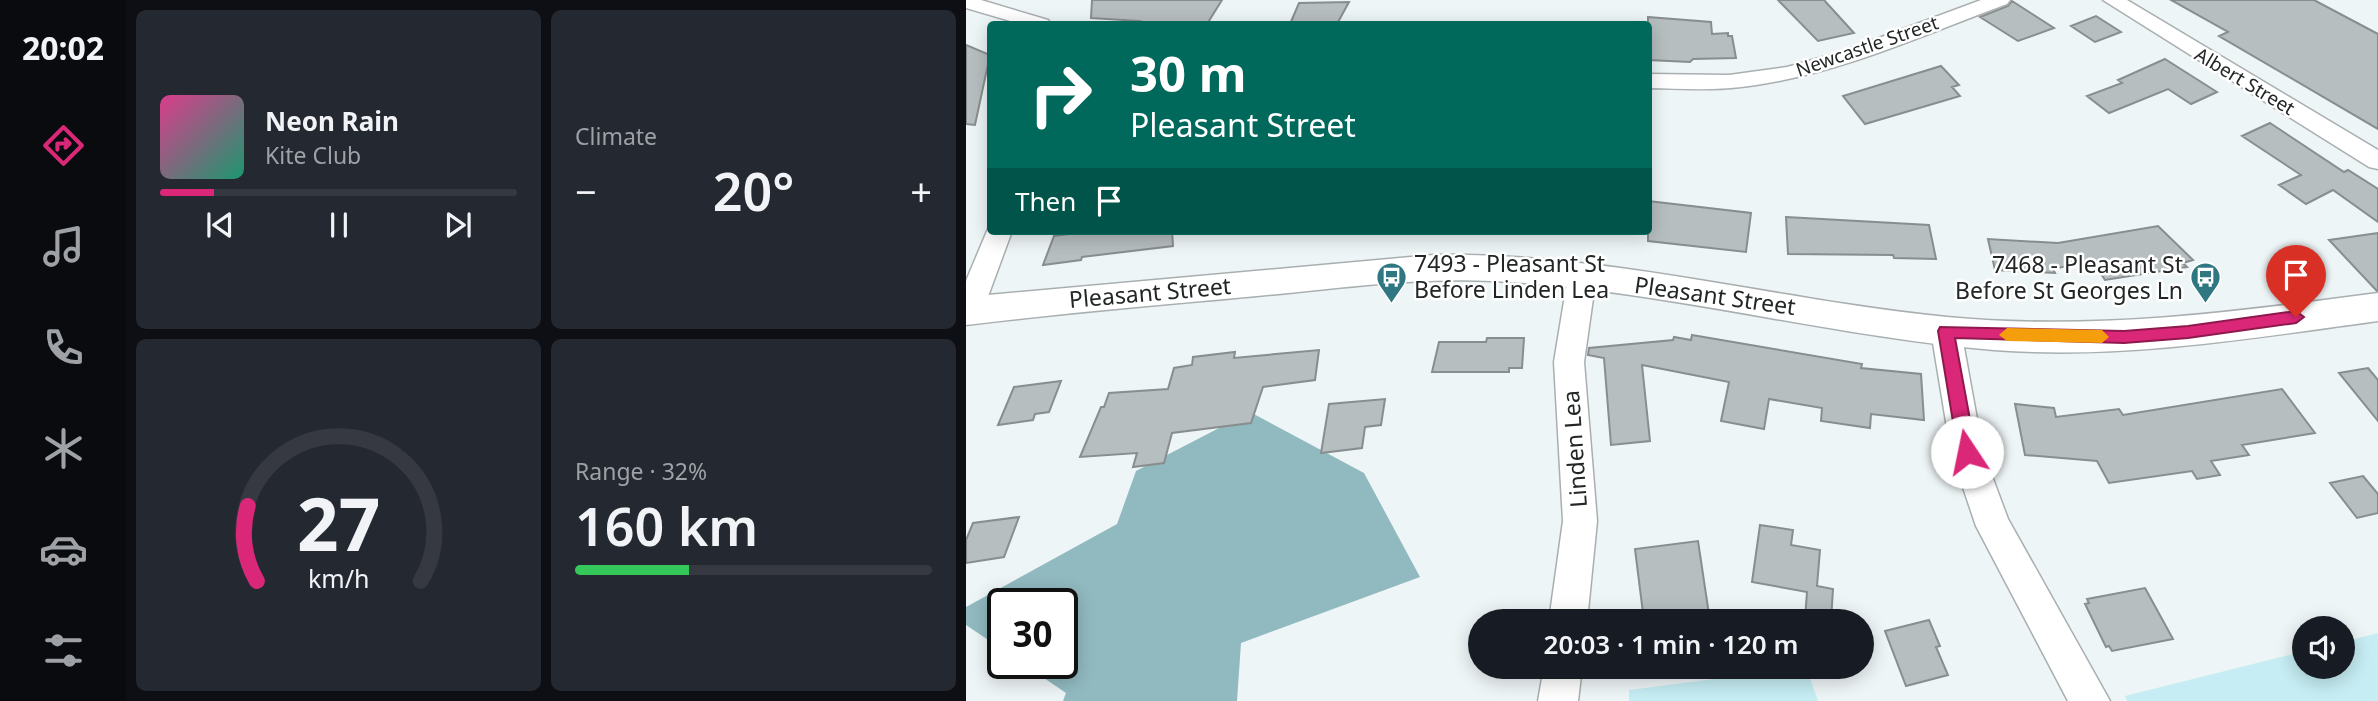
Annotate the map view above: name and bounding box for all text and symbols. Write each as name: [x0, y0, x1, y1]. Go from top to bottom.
street label: Newcastle Street: [1792, 9, 1942, 83]
text: 20:02: [22, 26, 104, 69]
text: 30 m: [1130, 40, 1247, 106]
street label: Albert Street: [2190, 41, 2300, 121]
icon: right: [1015, 49, 1106, 140]
text: Neon Rain: [265, 103, 399, 139]
text: Pleasant Street: [1130, 103, 1356, 146]
text: Climate: [575, 120, 657, 152]
icon: directions: [39, 121, 88, 170]
text: Kite Club: [265, 139, 361, 171]
text: 20°: [713, 155, 794, 226]
text: −: [575, 165, 597, 217]
text: +: [910, 165, 932, 217]
icon: arrive: [1090, 182, 1128, 220]
text: Then: [1015, 183, 1076, 219]
icon: previous: [201, 206, 239, 244]
icon: pause: [320, 206, 358, 244]
icon: next: [439, 206, 477, 244]
icon: music: [39, 222, 88, 271]
pin: [2266, 245, 2326, 317]
place label: 7493 - Pleasant St Before Linden Lea: [1414, 247, 1609, 305]
place label: 7468 - Pleasant St Before St Georges Ln: [1955, 248, 2183, 306]
icon: arrive: [2277, 256, 2315, 294]
bus stop icon: 7493 - Pleasant St Before Linden Lea: [1374, 260, 1408, 304]
bus stop icon: 7468 - Pleasant St Before St Georges Ln: [2189, 261, 2223, 305]
street label: Pleasant Street: [1633, 268, 1798, 322]
street label: Pleasant Street: [1068, 269, 1232, 315]
icon: phone: [39, 323, 88, 372]
street label: Linden Lea: [1554, 389, 1594, 509]
position arrow: [1930, 415, 2004, 489]
icon: climate: [39, 424, 88, 473]
text: Range · 32%: [575, 455, 707, 487]
text: 27: [297, 473, 380, 572]
text: 160 km: [575, 490, 758, 561]
icon: car: [39, 525, 88, 574]
text: km/h: [308, 561, 369, 595]
speed limit sign: 30: [987, 588, 1078, 679]
map controls: [2292, 616, 2355, 679]
button: sound: [2292, 616, 2355, 679]
icon: filters: [39, 626, 88, 675]
text: 20:03 · 1 min · 120 m: [1544, 626, 1798, 662]

